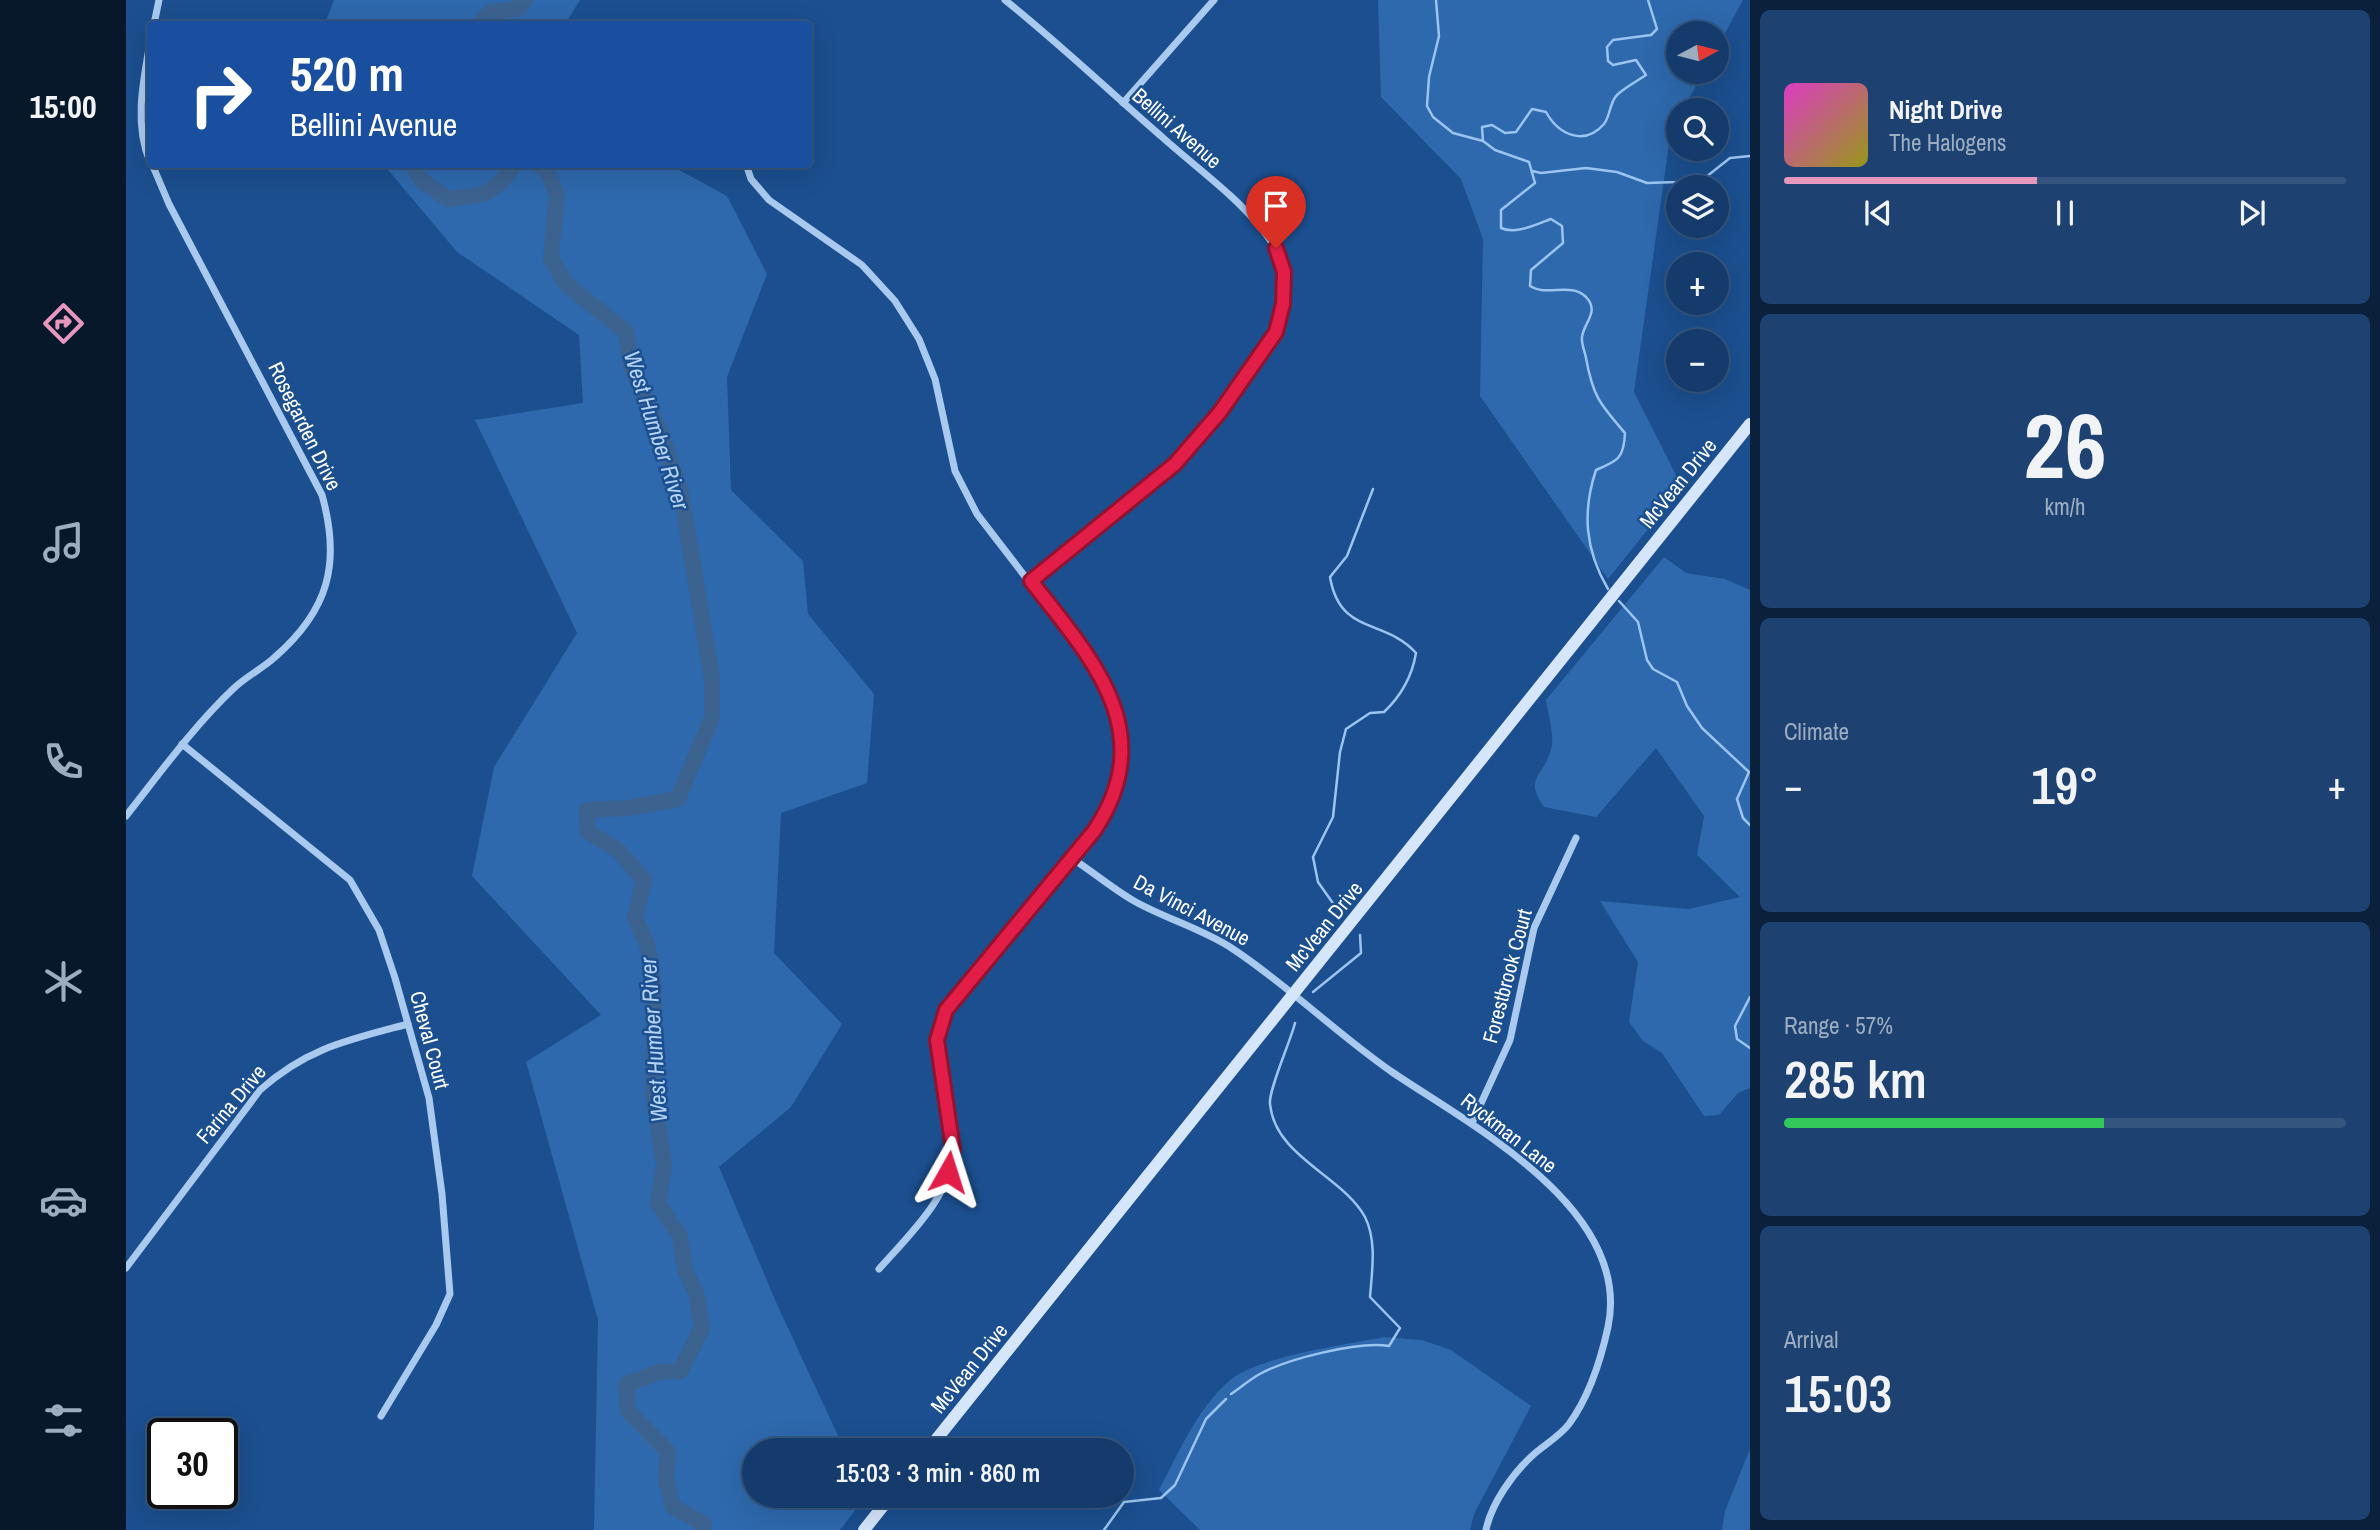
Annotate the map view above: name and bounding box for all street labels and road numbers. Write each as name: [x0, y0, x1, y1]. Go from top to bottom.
street label: Bellini Avenue: [1126, 81, 1228, 175]
street label: Rosegarden Drive: [261, 357, 349, 495]
street label: McVean Drive: [1633, 432, 1723, 534]
street label: Da Vinci Avenue: [1129, 867, 1255, 953]
street label: McVean Drive: [1279, 875, 1369, 977]
street label: Forestbrook Court: [1475, 905, 1539, 1046]
street label: Cheval Court: [403, 988, 457, 1092]
street label: Farina Drive: [189, 1058, 273, 1150]
street label: Ryckman Lane: [1455, 1086, 1563, 1180]
street label: McVean Drive: [924, 1317, 1014, 1419]

